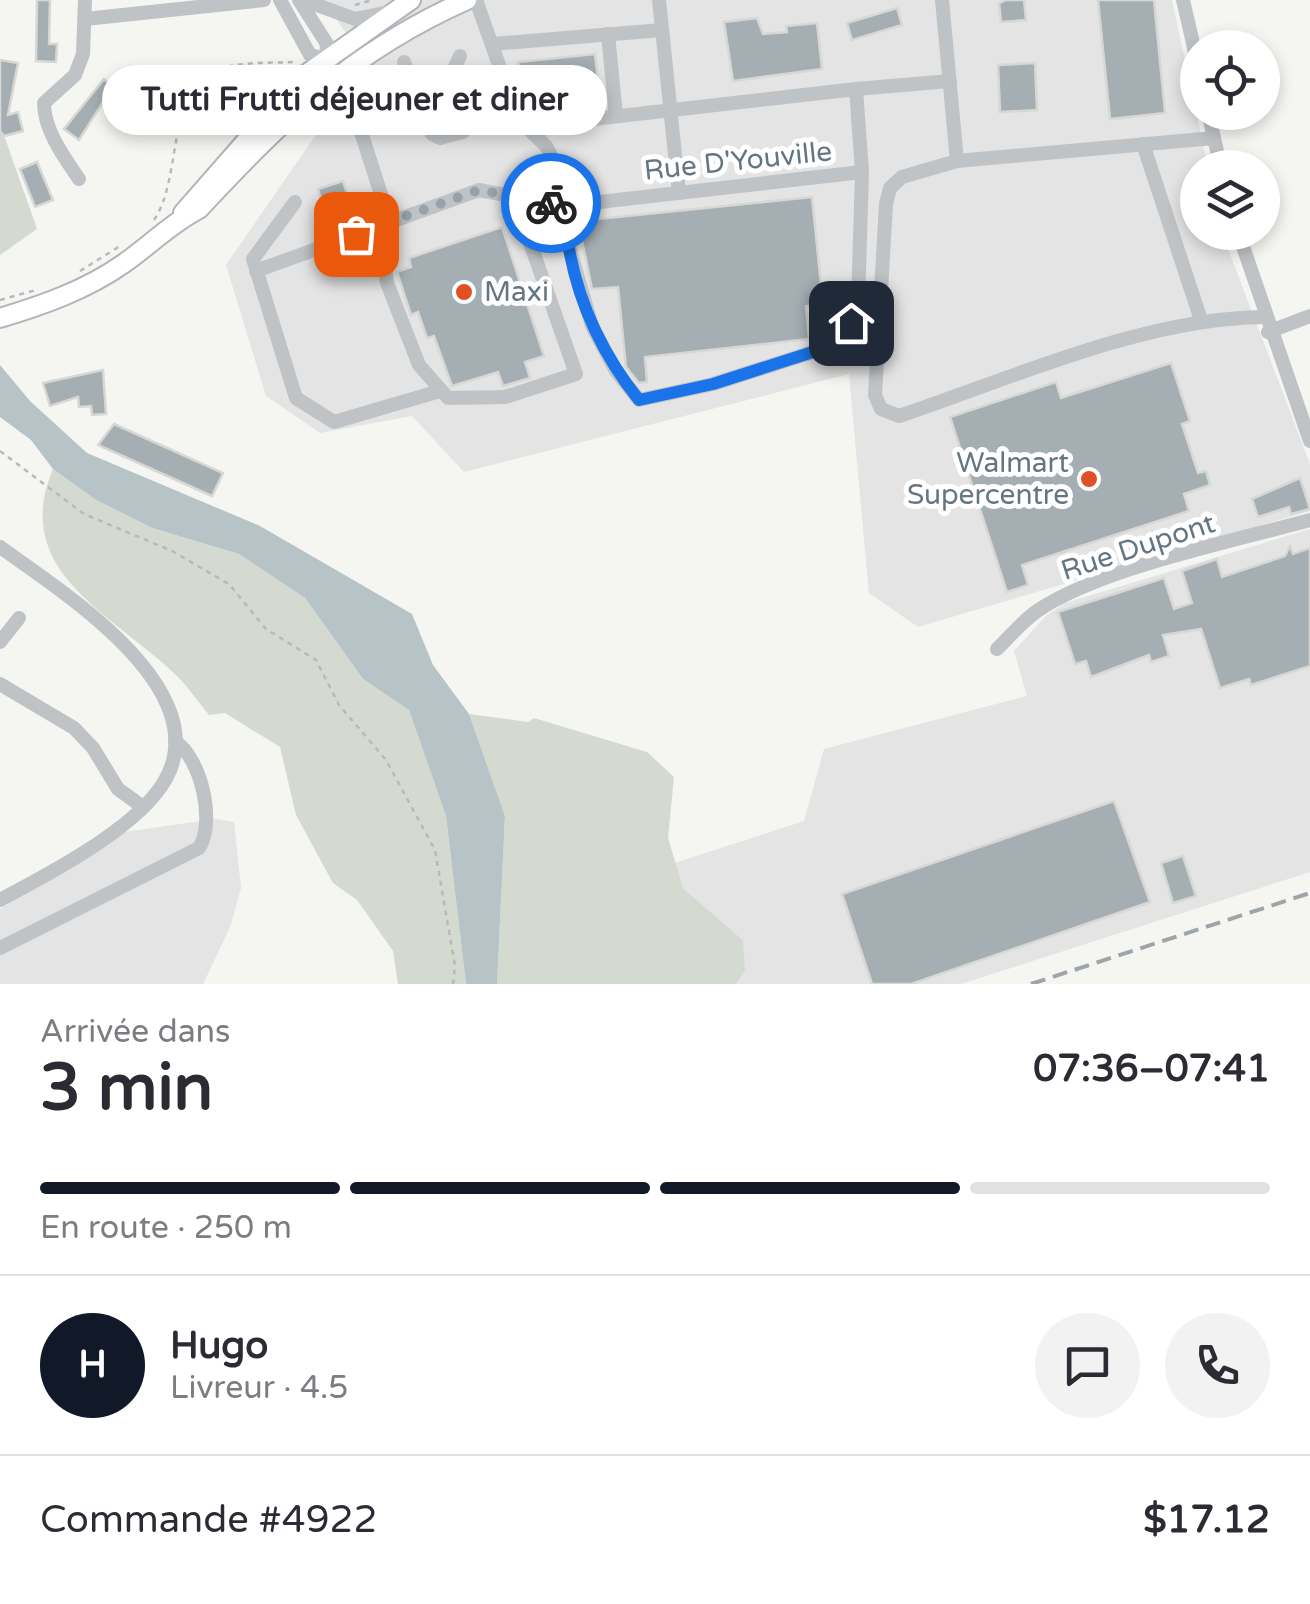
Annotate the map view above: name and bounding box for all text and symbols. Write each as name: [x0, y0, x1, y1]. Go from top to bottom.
map controls: [1180, 30, 1280, 250]
button: locate: [1180, 30, 1280, 130]
callout: Tutti Frutti déjeuner et diner: [104, 64, 608, 134]
text: Tutti Frutti déjeuner et diner: [141, 81, 568, 119]
street label: Rue D'Youville: [642, 134, 834, 188]
button: layers: [1180, 150, 1280, 250]
courier: [501, 153, 601, 253]
icon: bike: [524, 176, 579, 231]
pin: [314, 192, 399, 277]
icon: bag: [329, 207, 384, 262]
place label: Maxi: [484, 275, 549, 309]
marker: Maxi: [453, 281, 475, 303]
pin: [809, 281, 894, 366]
icon: home: [824, 296, 879, 351]
place label: Walmart Supercentre: [907, 446, 1069, 512]
marker: Walmart Supercentre: [1078, 468, 1100, 490]
street label: Rue Dupont: [1057, 506, 1220, 588]
text: Arrivée dans: [40, 1013, 230, 1051]
text: 07:36–07:41: [1033, 1046, 1270, 1092]
text: 3 min: [40, 1049, 213, 1128]
text: En route · 250 m: [40, 1209, 292, 1247]
button: chat: [1035, 1313, 1140, 1418]
button: phone: [1165, 1313, 1270, 1418]
text: Hugo: [170, 1323, 268, 1369]
text: H: [78, 1342, 107, 1388]
text: Livreur · 4.5: [170, 1369, 348, 1407]
text: Commande #4922: [40, 1497, 377, 1543]
text: $17.12: [1143, 1497, 1270, 1543]

